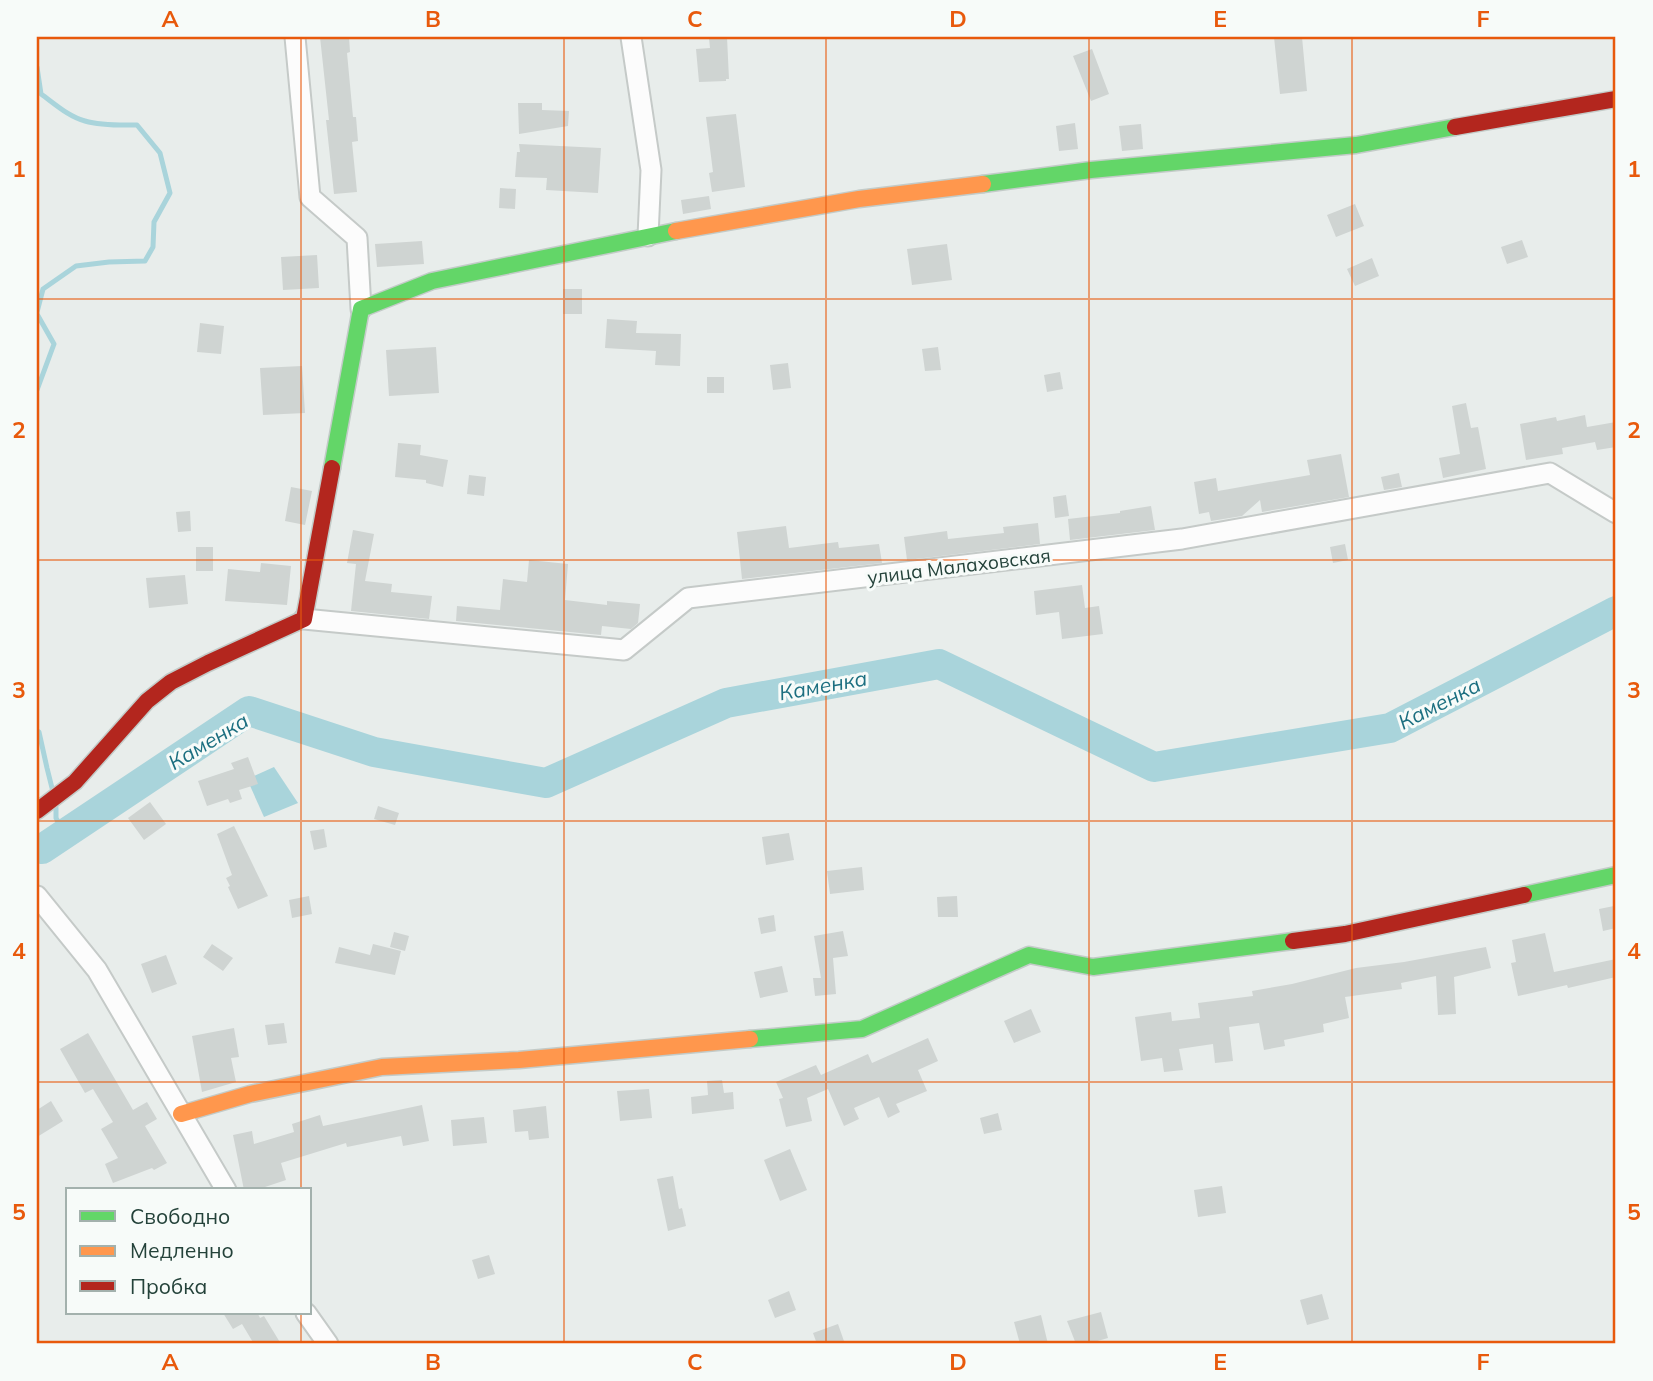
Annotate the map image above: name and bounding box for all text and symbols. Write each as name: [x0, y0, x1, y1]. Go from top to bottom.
text: A: [161, 4, 179, 33]
text: B: [425, 4, 441, 33]
text: C: [687, 4, 703, 33]
text: D: [949, 4, 967, 33]
text: E: [1213, 4, 1227, 33]
text: F: [1476, 4, 1490, 33]
text: 1: [12, 154, 26, 183]
text: 1: [1627, 154, 1641, 183]
text: 2: [12, 415, 26, 444]
text: 2: [1627, 415, 1641, 444]
street label: улица Малаховская: [866, 543, 1052, 589]
water label: Каменка: [777, 664, 869, 706]
water label: Каменка: [1393, 671, 1485, 735]
text: 3: [12, 675, 26, 704]
text: 3: [1627, 675, 1641, 704]
water label: Каменка: [163, 707, 253, 775]
text: 4: [12, 936, 26, 965]
text: 4: [1627, 936, 1641, 965]
legend: [66, 1188, 312, 1314]
text: 5: [12, 1197, 26, 1226]
text: 5: [1627, 1197, 1641, 1226]
text: Свободно: [130, 1203, 230, 1229]
text: Медленно: [130, 1237, 234, 1263]
text: Пробка: [130, 1273, 207, 1299]
text: A: [161, 1347, 179, 1376]
text: B: [425, 1347, 441, 1376]
text: C: [687, 1347, 703, 1376]
text: D: [949, 1347, 967, 1376]
text: E: [1213, 1347, 1227, 1376]
text: F: [1476, 1347, 1490, 1376]

